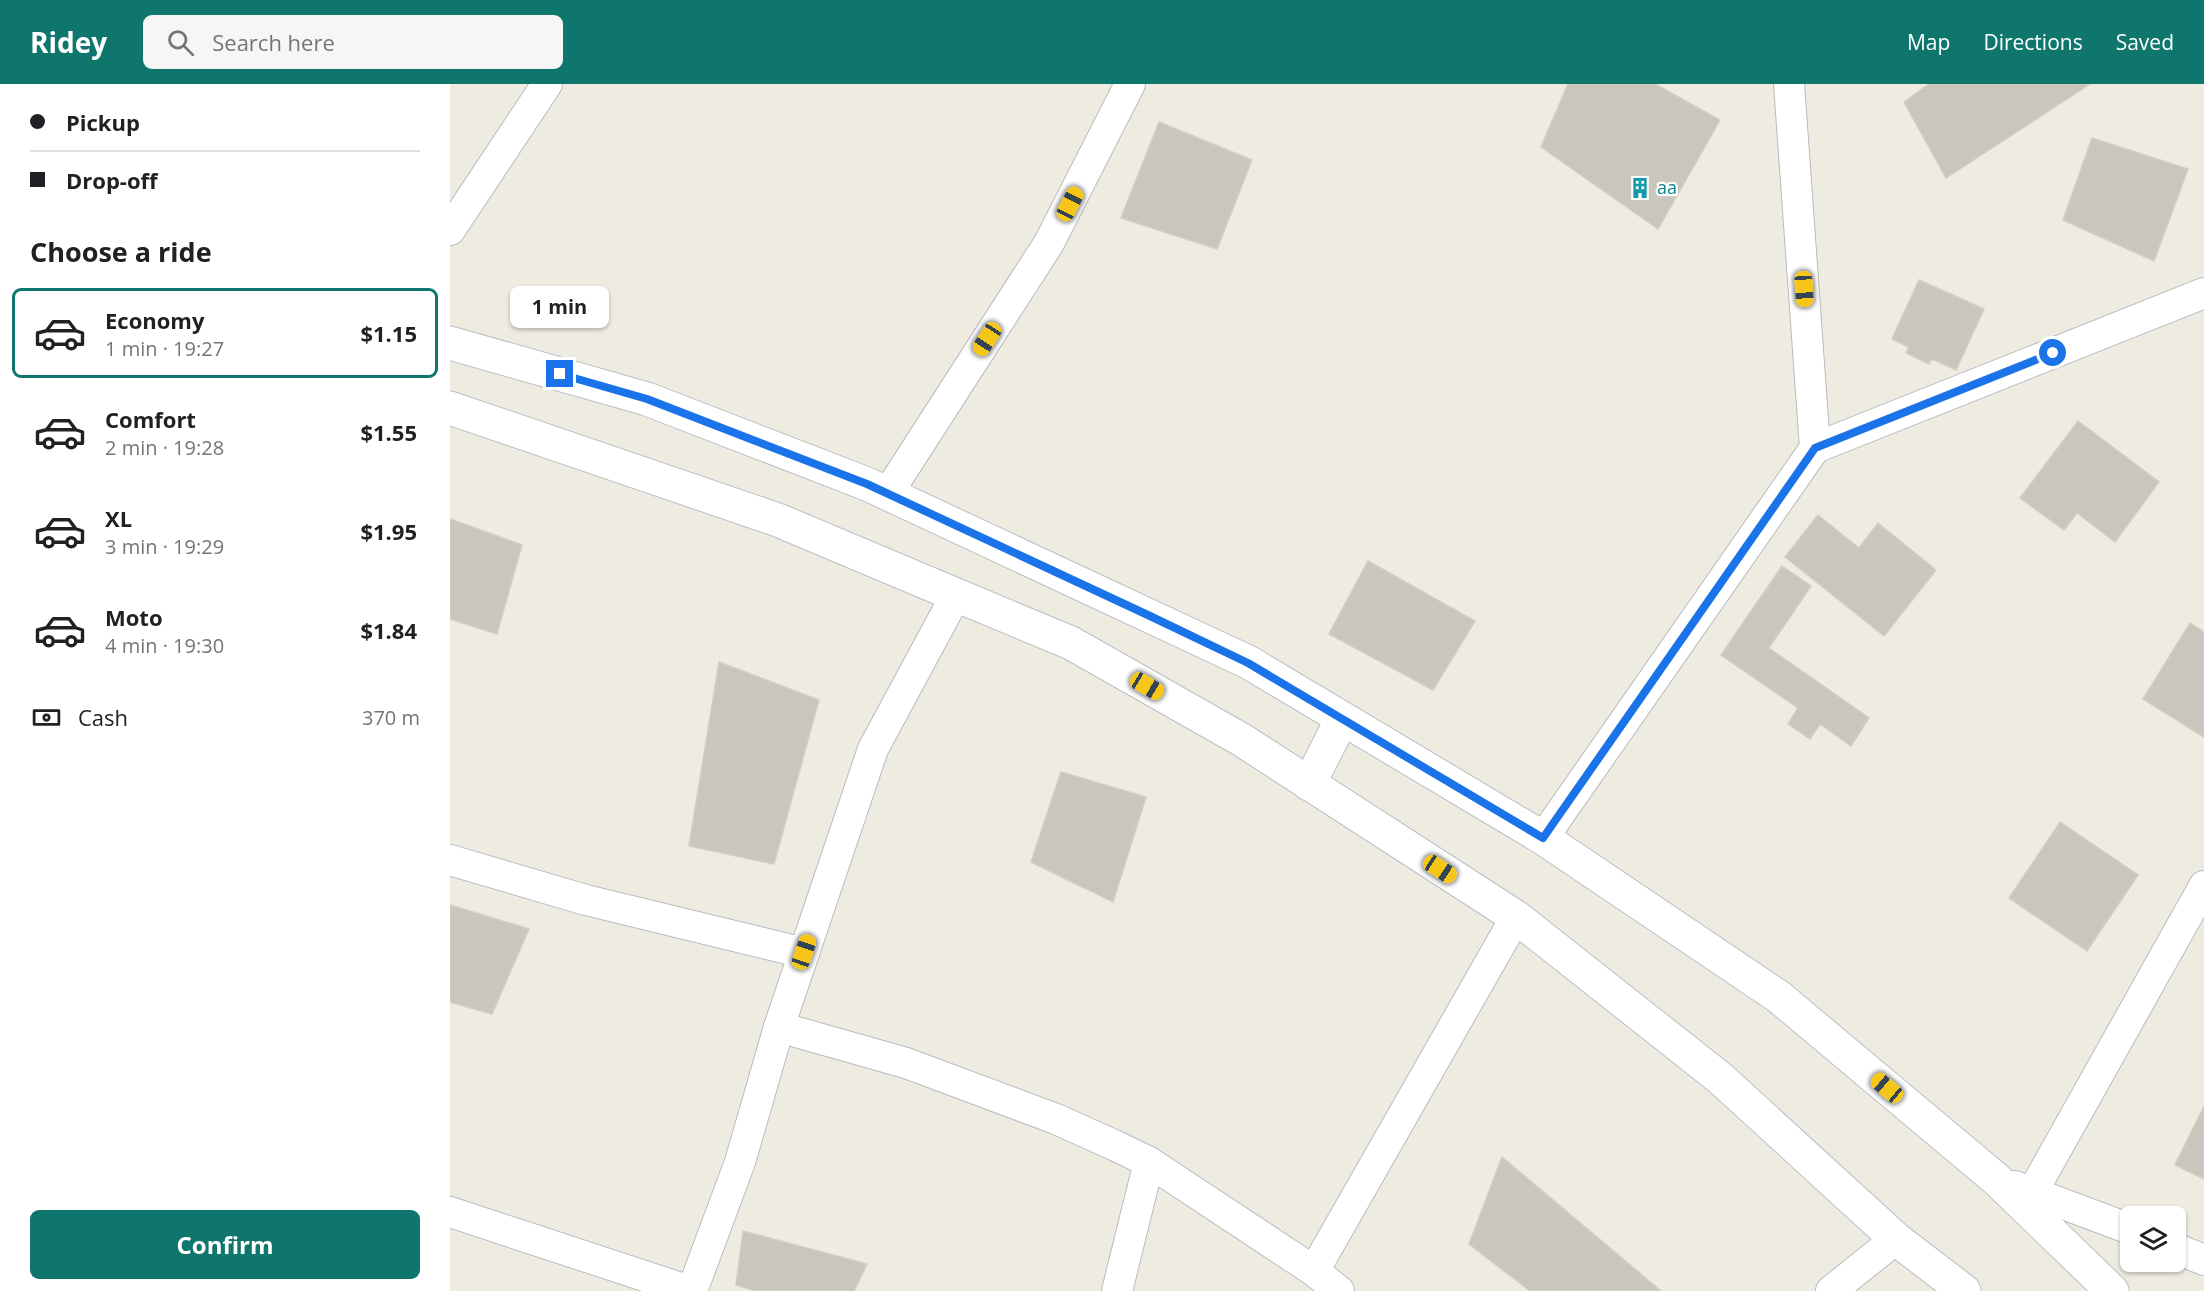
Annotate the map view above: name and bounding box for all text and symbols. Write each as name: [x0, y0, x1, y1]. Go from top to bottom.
search box: [143, 15, 563, 69]
text: Ridey: [30, 23, 107, 61]
icon: search: [164, 26, 197, 59]
text: Search here: [212, 27, 335, 57]
text: Map: [1907, 28, 1950, 56]
text: Directions: [1983, 28, 2083, 56]
text: Saved: [2116, 28, 2174, 56]
text: Pickup: [66, 107, 140, 137]
text: Drop-off: [66, 165, 158, 195]
place label: aa: [1657, 175, 1677, 199]
building icon: aa: [1628, 176, 1652, 200]
car: [1054, 184, 1086, 224]
text: Choose a ride: [30, 233, 212, 270]
car: [1794, 270, 1814, 308]
callout: 1 min: [510, 287, 610, 329]
text: 1 min: [532, 293, 587, 320]
text: Economy: [105, 305, 204, 335]
icon: car: [33, 306, 87, 360]
text: $1.15: [360, 318, 417, 348]
car: [970, 319, 1004, 359]
text: 1 min · 19:27: [105, 335, 224, 362]
route start: [2039, 339, 2066, 366]
route end: [546, 360, 573, 387]
text: Comfort: [105, 404, 196, 434]
icon: car: [33, 405, 87, 459]
text: $1.55: [360, 417, 417, 447]
text: 2 min · 19:28: [105, 434, 224, 461]
text: XL: [105, 503, 132, 533]
icon: car: [33, 504, 87, 558]
text: $1.95: [360, 516, 417, 546]
text: 3 min · 19:29: [105, 533, 224, 560]
text: Moto: [105, 602, 163, 632]
icon: car: [33, 603, 87, 657]
text: $1.84: [360, 615, 417, 645]
text: 4 min · 19:30: [105, 632, 224, 659]
car: [1127, 669, 1167, 703]
icon: cash: [30, 701, 63, 734]
text: Cash: [78, 702, 128, 732]
text: 370 m: [362, 704, 420, 731]
car: [1420, 852, 1460, 886]
car: [790, 932, 818, 972]
car: [1867, 1070, 1907, 1106]
map controls: [2120, 1206, 2186, 1272]
button: layers: [2120, 1206, 2186, 1272]
button: Confirm: [30, 1210, 420, 1279]

